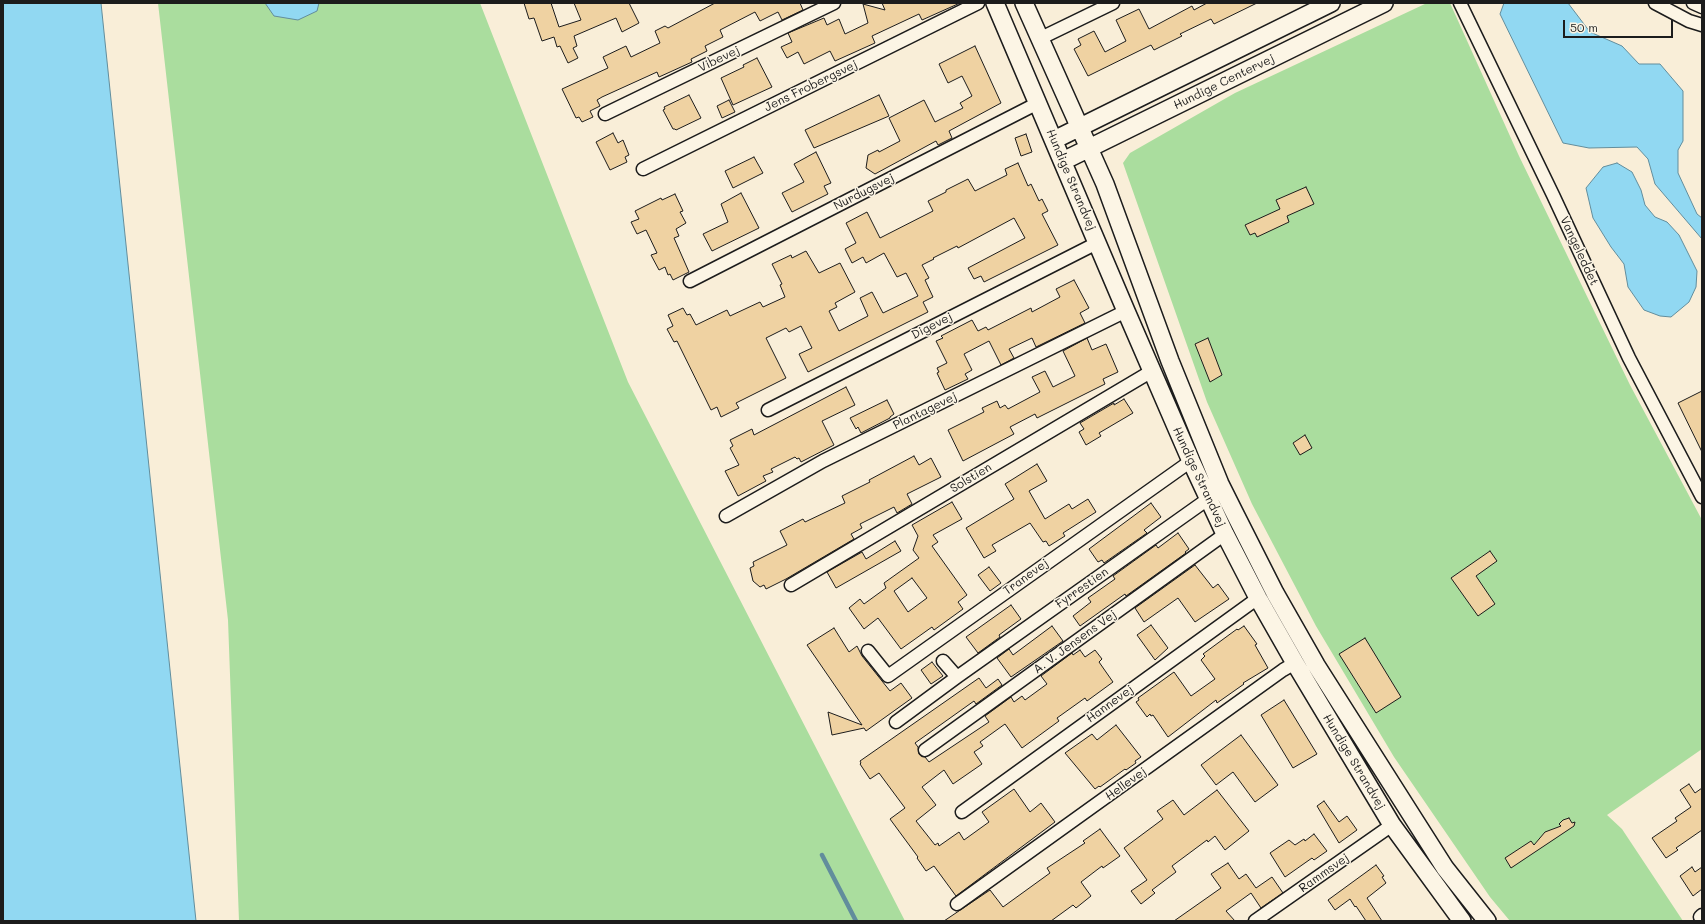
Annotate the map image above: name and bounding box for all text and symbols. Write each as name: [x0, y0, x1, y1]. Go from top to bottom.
scale bar: [1565, 12, 1675, 38]
text: 50 m: [1570, 19, 1598, 35]
street label: Vibevej: [696, 43, 742, 75]
street label: Hundige Centervej: [1171, 51, 1277, 113]
street label: Jens Frobergsvej: [762, 57, 860, 115]
street label: Hundige Strandvej: [1043, 127, 1099, 233]
street label: Nurdugsvej: [831, 171, 897, 213]
street label: Vangeleddet: [1557, 214, 1601, 288]
street label: Digevej: [909, 310, 955, 342]
street label: Plantagevej: [891, 389, 959, 433]
street label: Hundige Strandvej: [1169, 425, 1229, 529]
street label: Solstien: [948, 460, 994, 496]
street label: Tranevej: [1001, 556, 1051, 598]
street label: Fyrrestien: [1053, 565, 1111, 611]
street label: A. V. Jensens Vej: [1031, 607, 1119, 677]
street label: Hannevej: [1084, 682, 1136, 726]
street label: Hundige Strandvej: [1320, 712, 1388, 812]
street label: Hellevej: [1103, 764, 1149, 804]
street label: Rammsvej: [1296, 850, 1352, 896]

